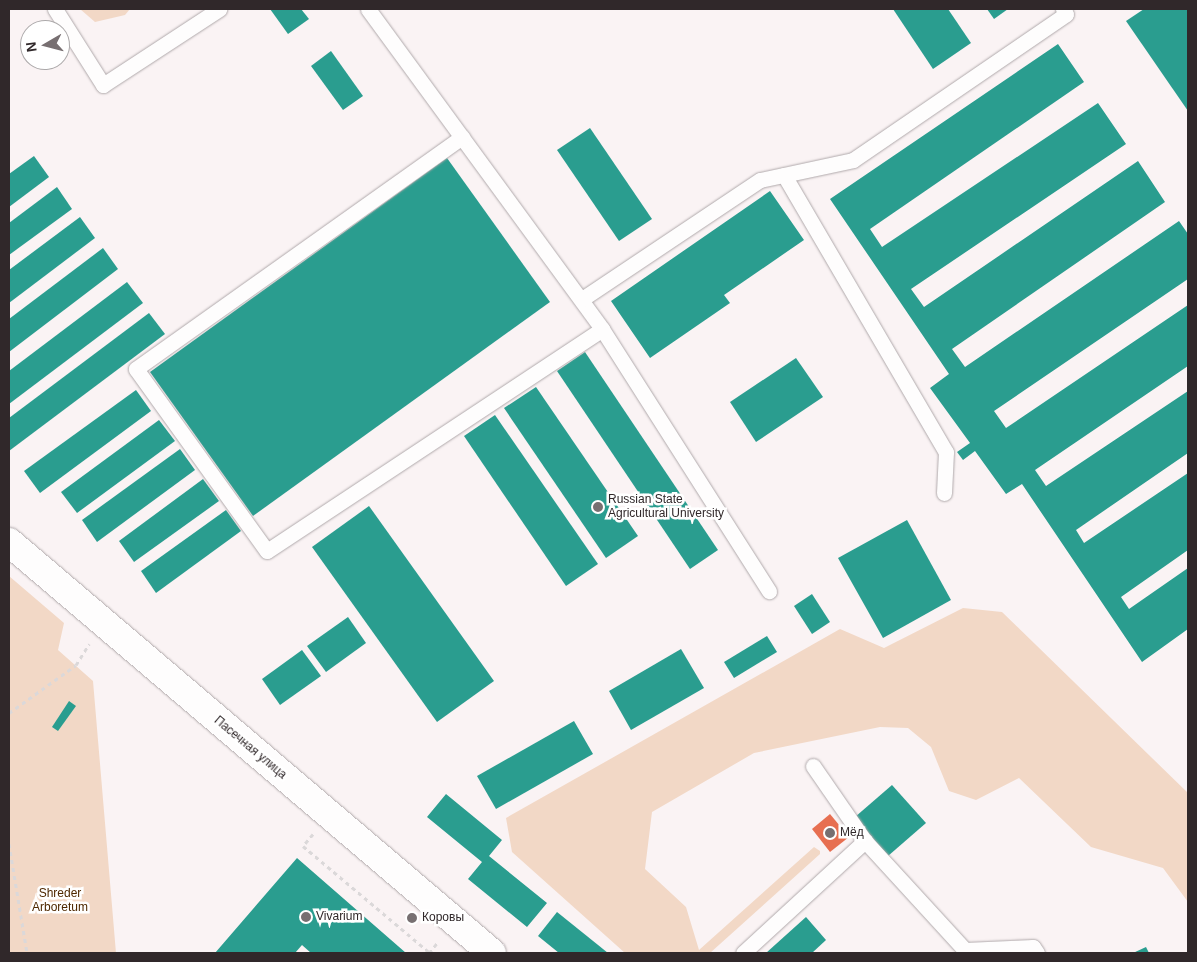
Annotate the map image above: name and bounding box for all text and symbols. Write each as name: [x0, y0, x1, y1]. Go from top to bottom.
north arrow: [20, 20, 70, 70]
text: N: [23, 41, 40, 53]
place label: Russian State Agricultural University: [608, 493, 724, 521]
marker: Russian State Agricultural University: [592, 501, 604, 513]
street label: Пасечная улица: [211, 714, 289, 782]
place label: Мёд: [840, 826, 864, 840]
marker: Мёд: [824, 827, 836, 839]
park label: Shreder Arboretum: [32, 887, 88, 915]
place label: Vivarium: [316, 910, 362, 924]
marker: Vivarium: [300, 911, 312, 923]
place label: Коровы: [422, 911, 464, 925]
marker: Коровы: [406, 912, 418, 924]

